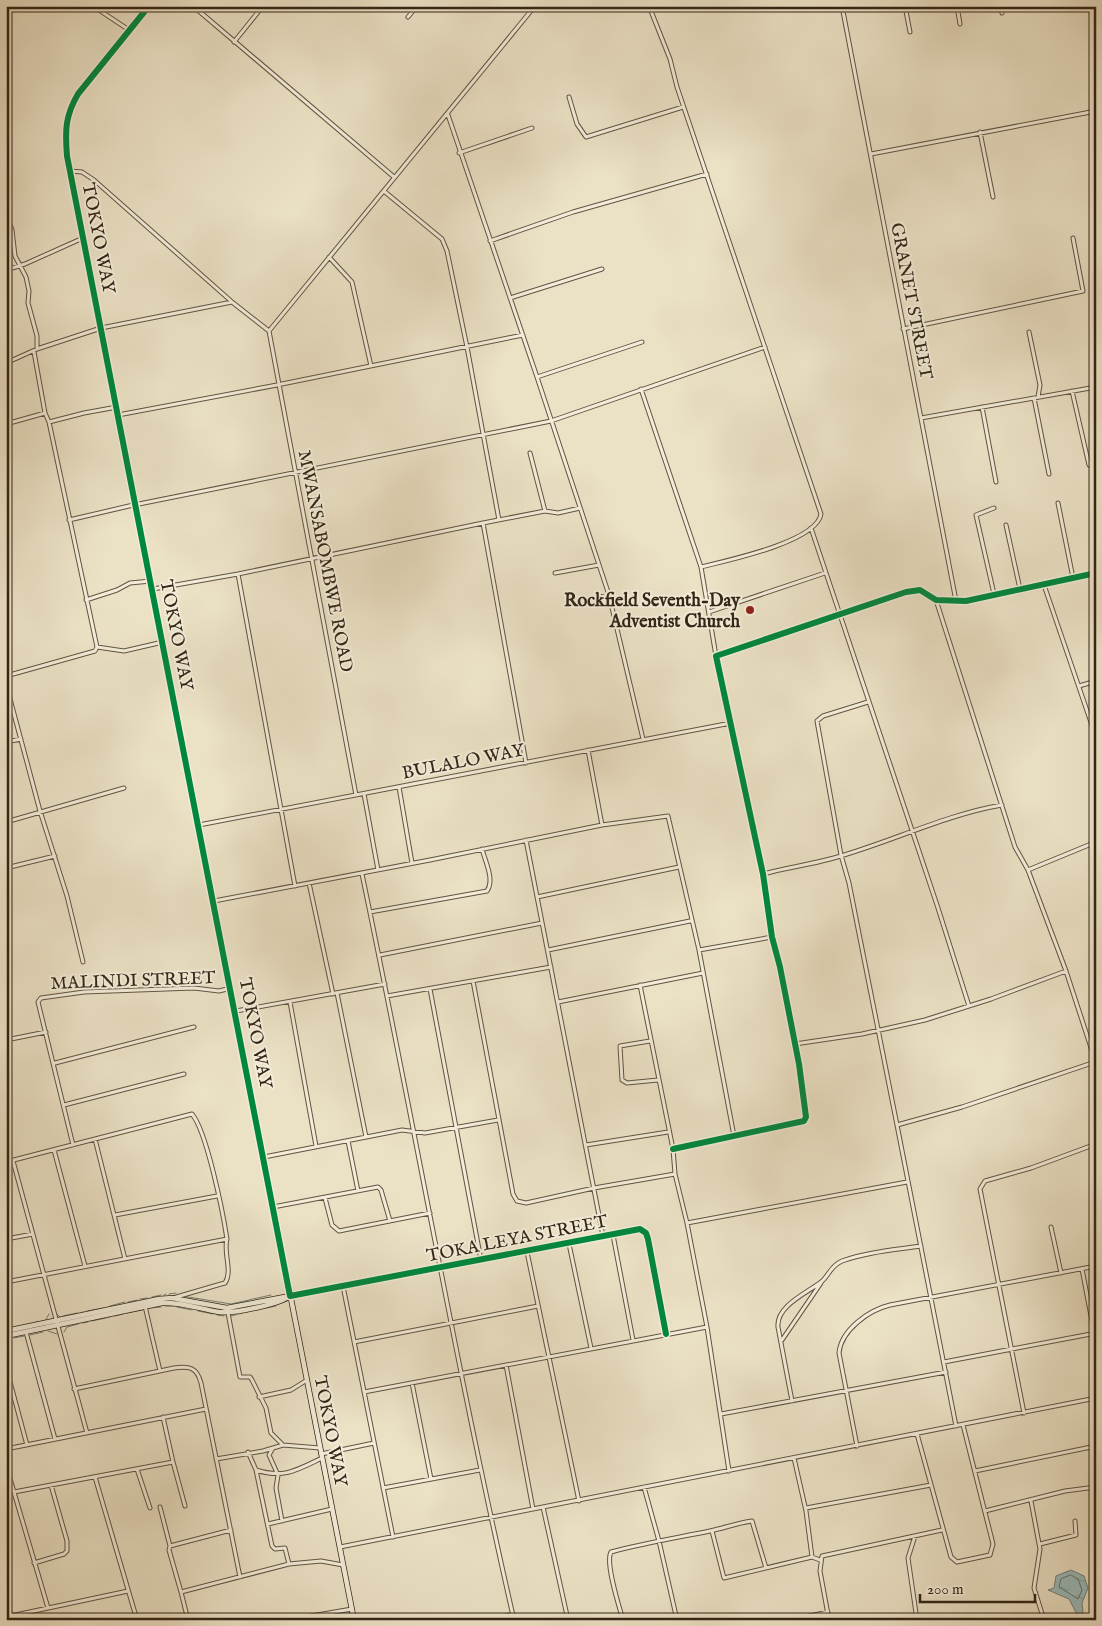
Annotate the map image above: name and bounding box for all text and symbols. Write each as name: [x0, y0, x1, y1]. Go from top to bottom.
street label: TOKYO WAY: [76, 181, 120, 296]
street label: GRANET STREET: [884, 221, 937, 382]
street label: MWANSABOMBWE ROAD: [292, 448, 357, 674]
street label: TOKYO WAY: [154, 578, 198, 693]
place label: Rockfield Seventh-Day Adventist Church: [564, 590, 741, 634]
marker: Rockfield Seventh-Day Adventist Church: [744, 604, 756, 616]
street label: BULALO WAY: [400, 739, 527, 786]
street label: MALINDI STREET: [50, 967, 216, 996]
street label: TOKYO WAY: [233, 976, 277, 1091]
street label: TOKA LEYA STREET: [425, 1211, 610, 1268]
street label: TOKYO WAY: [308, 1374, 352, 1489]
scale bar: [920, 1571, 1034, 1603]
text: 200 m: [927, 1580, 964, 1599]

